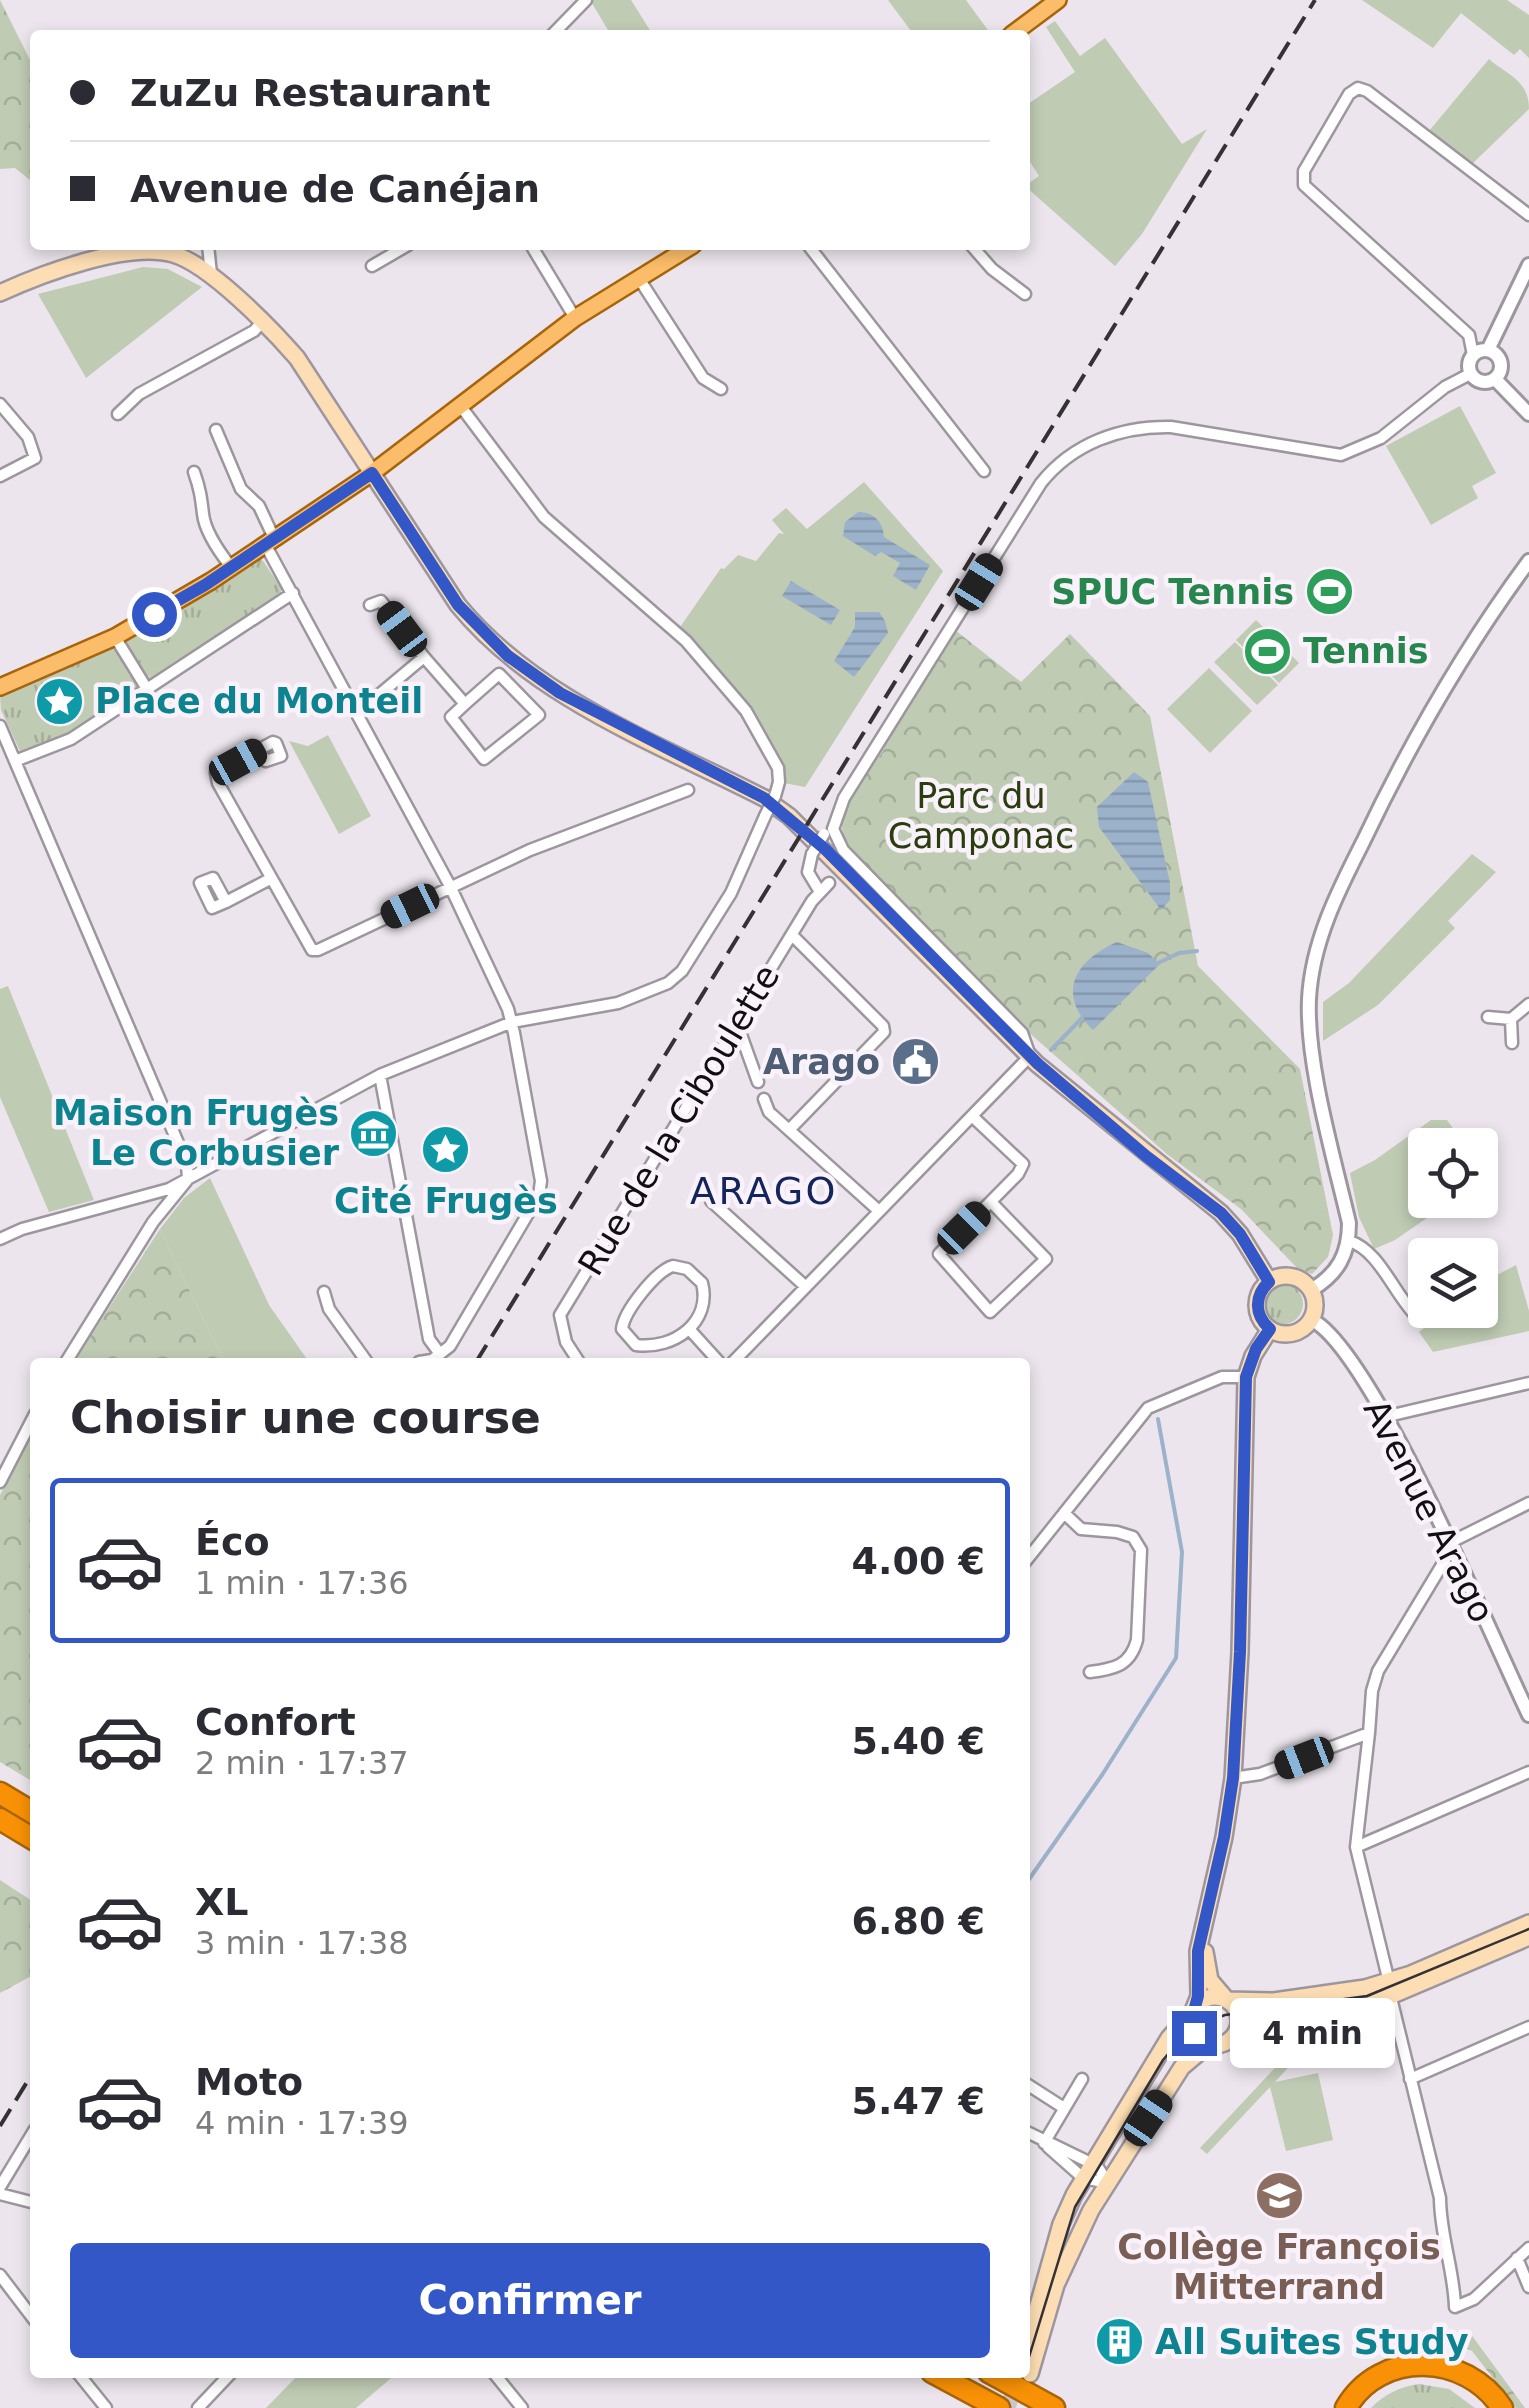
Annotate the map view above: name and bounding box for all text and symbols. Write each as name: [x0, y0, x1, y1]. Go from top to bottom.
text: ZuZu Restaurant: [130, 71, 491, 115]
text: Avenue de Canéjan: [130, 167, 540, 211]
car: [950, 549, 1008, 615]
sports icon: SPUC Tennis: [1303, 566, 1355, 618]
place label: SPUC Tennis: [1051, 572, 1294, 612]
route start: [132, 592, 177, 637]
car: [372, 596, 432, 662]
sports icon: Tennis: [1242, 625, 1294, 677]
place label: Tennis: [1303, 631, 1429, 671]
place icon: Place du Monteil: [34, 675, 86, 727]
place label: Place du Monteil: [95, 681, 423, 721]
car: [204, 734, 272, 790]
park label: Parc du Camponac: [888, 776, 1074, 856]
car: [376, 879, 444, 933]
street label: Rue de la Ciboulette: [570, 958, 788, 1282]
public building icon: Arago: [889, 1036, 941, 1088]
place label: Arago: [763, 1042, 880, 1082]
place label: Maison Frugès Le Corbusier: [53, 1093, 340, 1173]
museum icon: Maison Frugès Le Corbusier: [348, 1107, 400, 1159]
place icon: Cité Frugès: [420, 1123, 472, 1175]
map controls: [1408, 1128, 1498, 1328]
button: locate: [1408, 1128, 1498, 1218]
district label: ARAGO: [690, 1169, 838, 1213]
place label: Cité Frugès: [334, 1181, 558, 1221]
car: [932, 1196, 996, 1260]
button: layers: [1408, 1238, 1498, 1328]
text: Choisir une course: [70, 1391, 541, 1444]
street label: Avenue Arago: [1356, 1393, 1502, 1629]
icon: car: [75, 1516, 165, 1606]
text: Éco: [195, 1520, 270, 1564]
text: 4.00 €: [852, 1539, 985, 1583]
text: 1 min · 17:36: [195, 1564, 409, 1602]
icon: car: [75, 1696, 165, 1786]
text: Confort: [195, 1700, 356, 1744]
text: 5.40 €: [852, 1719, 985, 1763]
car: [1271, 1733, 1337, 1783]
text: 2 min · 17:37: [195, 1744, 409, 1782]
icon: car: [75, 1876, 165, 1966]
text: XL: [195, 1880, 249, 1924]
text: 6.80 €: [852, 1899, 985, 1943]
text: 3 min · 17:38: [195, 1924, 409, 1962]
callout: 4 min: [1229, 1998, 1394, 2068]
route end: [1172, 2011, 1217, 2056]
text: 4 min: [1262, 2014, 1363, 2052]
icon: car: [75, 2056, 165, 2146]
text: Moto: [195, 2060, 303, 2104]
text: 5.47 €: [852, 2079, 985, 2123]
car: [1119, 2085, 1177, 2151]
text: 4 min · 17:39: [195, 2104, 409, 2142]
school or university icon: Collège François Mitterrand: [1253, 2169, 1305, 2221]
place label: Collège François Mitterrand: [1117, 2227, 1441, 2307]
button: Confirmer: [70, 2243, 990, 2358]
building icon: All Suites Study: [1094, 2316, 1146, 2368]
place label: All Suites Study: [1155, 2322, 1469, 2362]

